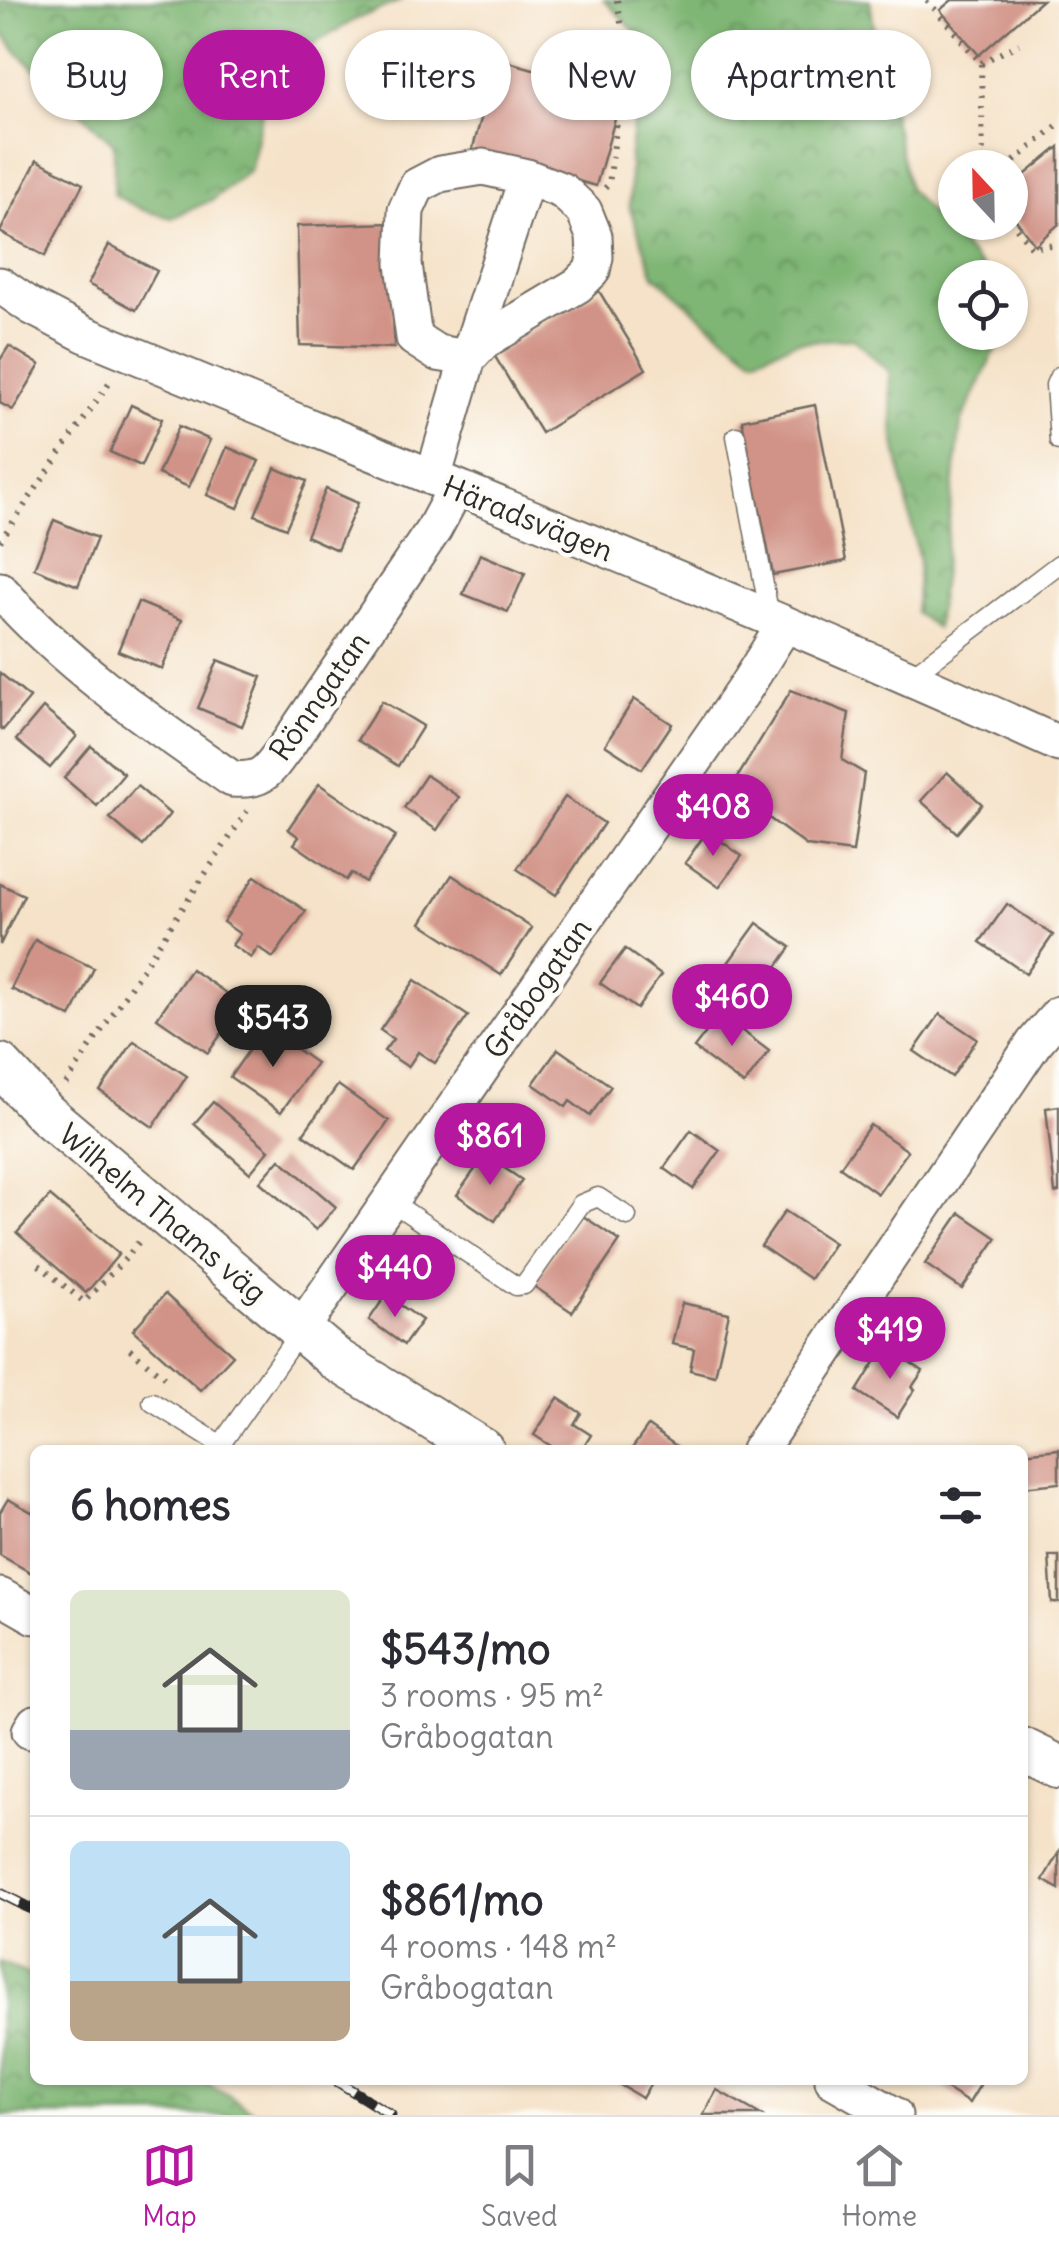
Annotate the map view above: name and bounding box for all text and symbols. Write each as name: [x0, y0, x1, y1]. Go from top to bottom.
chip: Buy: [30, 30, 163, 120]
chip: Rent: [183, 30, 325, 120]
chip: Filters: [345, 30, 511, 120]
chip: New: [531, 30, 671, 120]
chip: Apartment: [691, 30, 931, 120]
north arrow: [938, 150, 1028, 240]
map controls: [938, 150, 1028, 350]
button: locate: [938, 260, 1028, 350]
street label: Häradsvägen: [437, 467, 619, 569]
street label: Rönngatan: [261, 624, 377, 768]
pin: $408: [654, 774, 772, 859]
text: $408: [675, 786, 751, 827]
street label: Gråbogatan: [475, 911, 599, 1065]
pin: $460: [673, 964, 791, 1049]
text: $460: [694, 976, 770, 1017]
pin: $543: [214, 985, 332, 1070]
text: $543: [237, 997, 309, 1038]
pin: $861: [431, 1103, 549, 1188]
street label: Wilhelm Thams väg: [51, 1115, 275, 1311]
text: $861: [456, 1115, 524, 1156]
pin: $440: [336, 1235, 454, 1320]
text: $440: [357, 1247, 433, 1288]
pin: $419: [831, 1297, 949, 1382]
text: $419: [856, 1309, 924, 1350]
icon: filters: [933, 1478, 988, 1533]
text: 6 homes: [70, 1479, 231, 1531]
text: $543/mo: [380, 1623, 551, 1675]
icon: home: [150, 1630, 270, 1750]
text: 3 rooms · 95 m²: [380, 1675, 604, 1716]
text: Gråbogatan: [380, 1716, 553, 1757]
text: $861/mo: [380, 1874, 544, 1926]
icon: home: [150, 1881, 270, 2001]
text: 4 rooms · 148 m²: [380, 1926, 617, 1967]
text: Gråbogatan: [380, 1967, 553, 2008]
tab: Map: [142, 2138, 197, 2234]
tab: Saved: [481, 2138, 558, 2234]
tab: Home: [842, 2138, 917, 2234]

